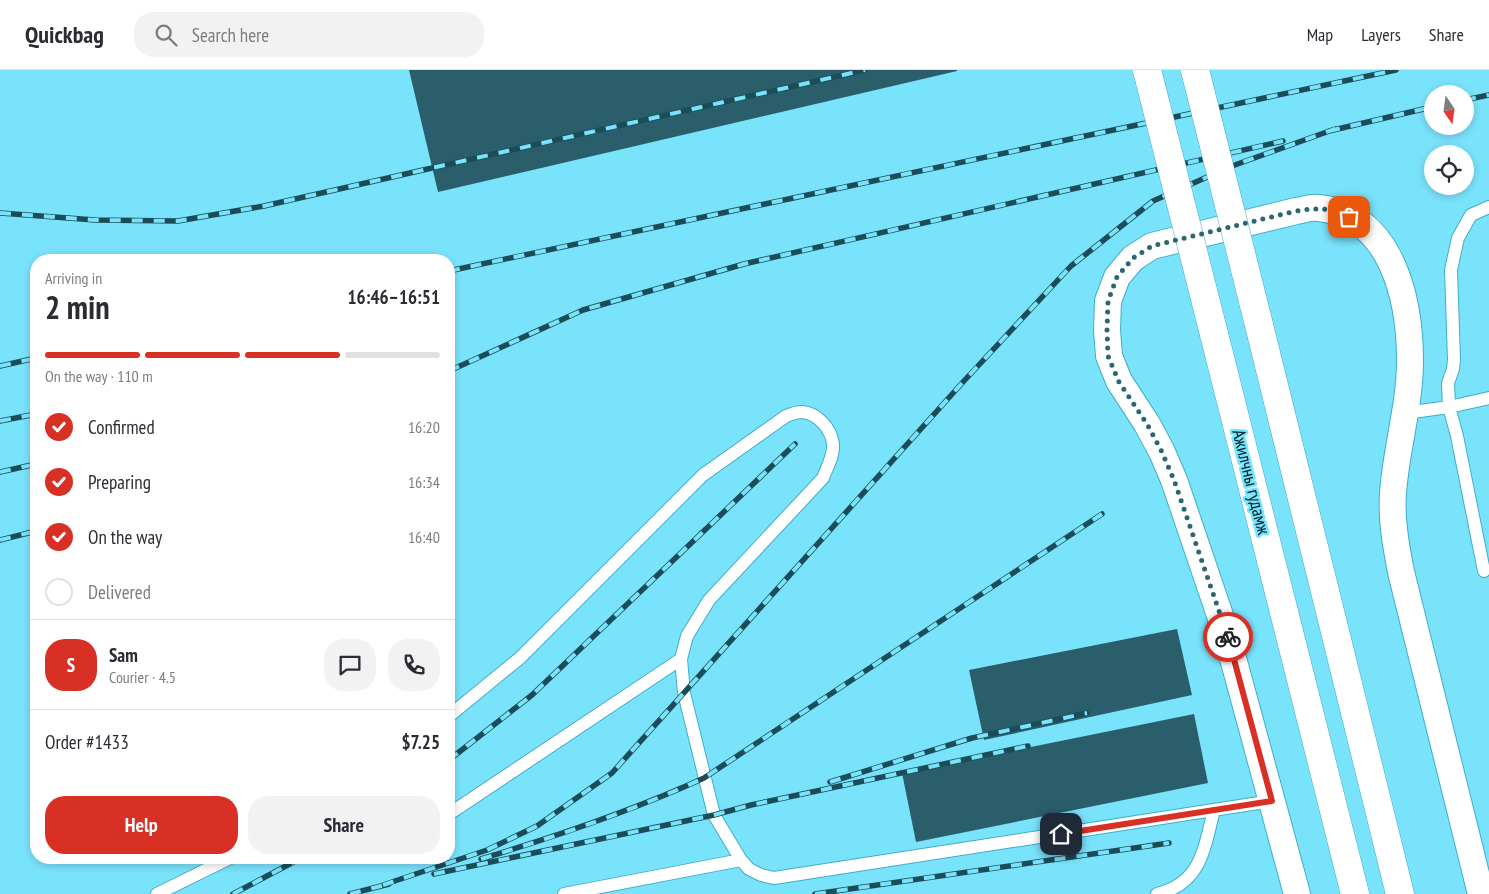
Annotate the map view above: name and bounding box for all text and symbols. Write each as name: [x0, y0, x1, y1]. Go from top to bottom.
search box: [134, 12, 484, 57]
text: Quickbag: [25, 19, 104, 50]
icon: search: [152, 21, 180, 49]
text: Search here: [192, 23, 269, 47]
text: Map: [1307, 23, 1333, 46]
text: Layers: [1361, 23, 1401, 46]
text: Share: [1429, 23, 1464, 46]
north arrow: [1424, 85, 1474, 135]
map controls: [1424, 85, 1474, 195]
button: locate: [1424, 145, 1474, 195]
pin: [1328, 196, 1370, 238]
icon: bag: [1335, 203, 1363, 231]
text: Arriving in: [45, 268, 102, 288]
text: 16:46–16:51: [347, 285, 440, 309]
text: 2 min: [45, 286, 110, 328]
text: On the way · 110 m: [45, 366, 153, 386]
icon: check: [45, 413, 73, 441]
text: Confirmed: [88, 415, 155, 439]
text: 16:20: [408, 417, 440, 437]
street label: Ажилчны гудамж: [1227, 427, 1276, 537]
icon: check: [45, 468, 73, 496]
text: Preparing: [88, 470, 151, 494]
text: 16:34: [408, 472, 440, 492]
icon: check: [45, 523, 73, 551]
text: On the way: [88, 525, 162, 549]
text: 16:40: [408, 527, 440, 547]
text: Delivered: [88, 580, 151, 604]
courier: [1203, 612, 1253, 662]
icon: bike: [1214, 623, 1242, 651]
button: chat: [324, 639, 376, 691]
button: phone: [388, 639, 440, 691]
text: Sam: [109, 643, 138, 667]
text: S: [67, 653, 75, 677]
text: Courier · 4.5: [109, 667, 176, 687]
text: Order #1433: [45, 730, 129, 754]
text: $7.25: [402, 730, 440, 754]
button: Help: [45, 796, 238, 854]
button: Share: [248, 796, 440, 854]
pin: [1040, 813, 1082, 855]
icon: home: [1047, 820, 1075, 848]

